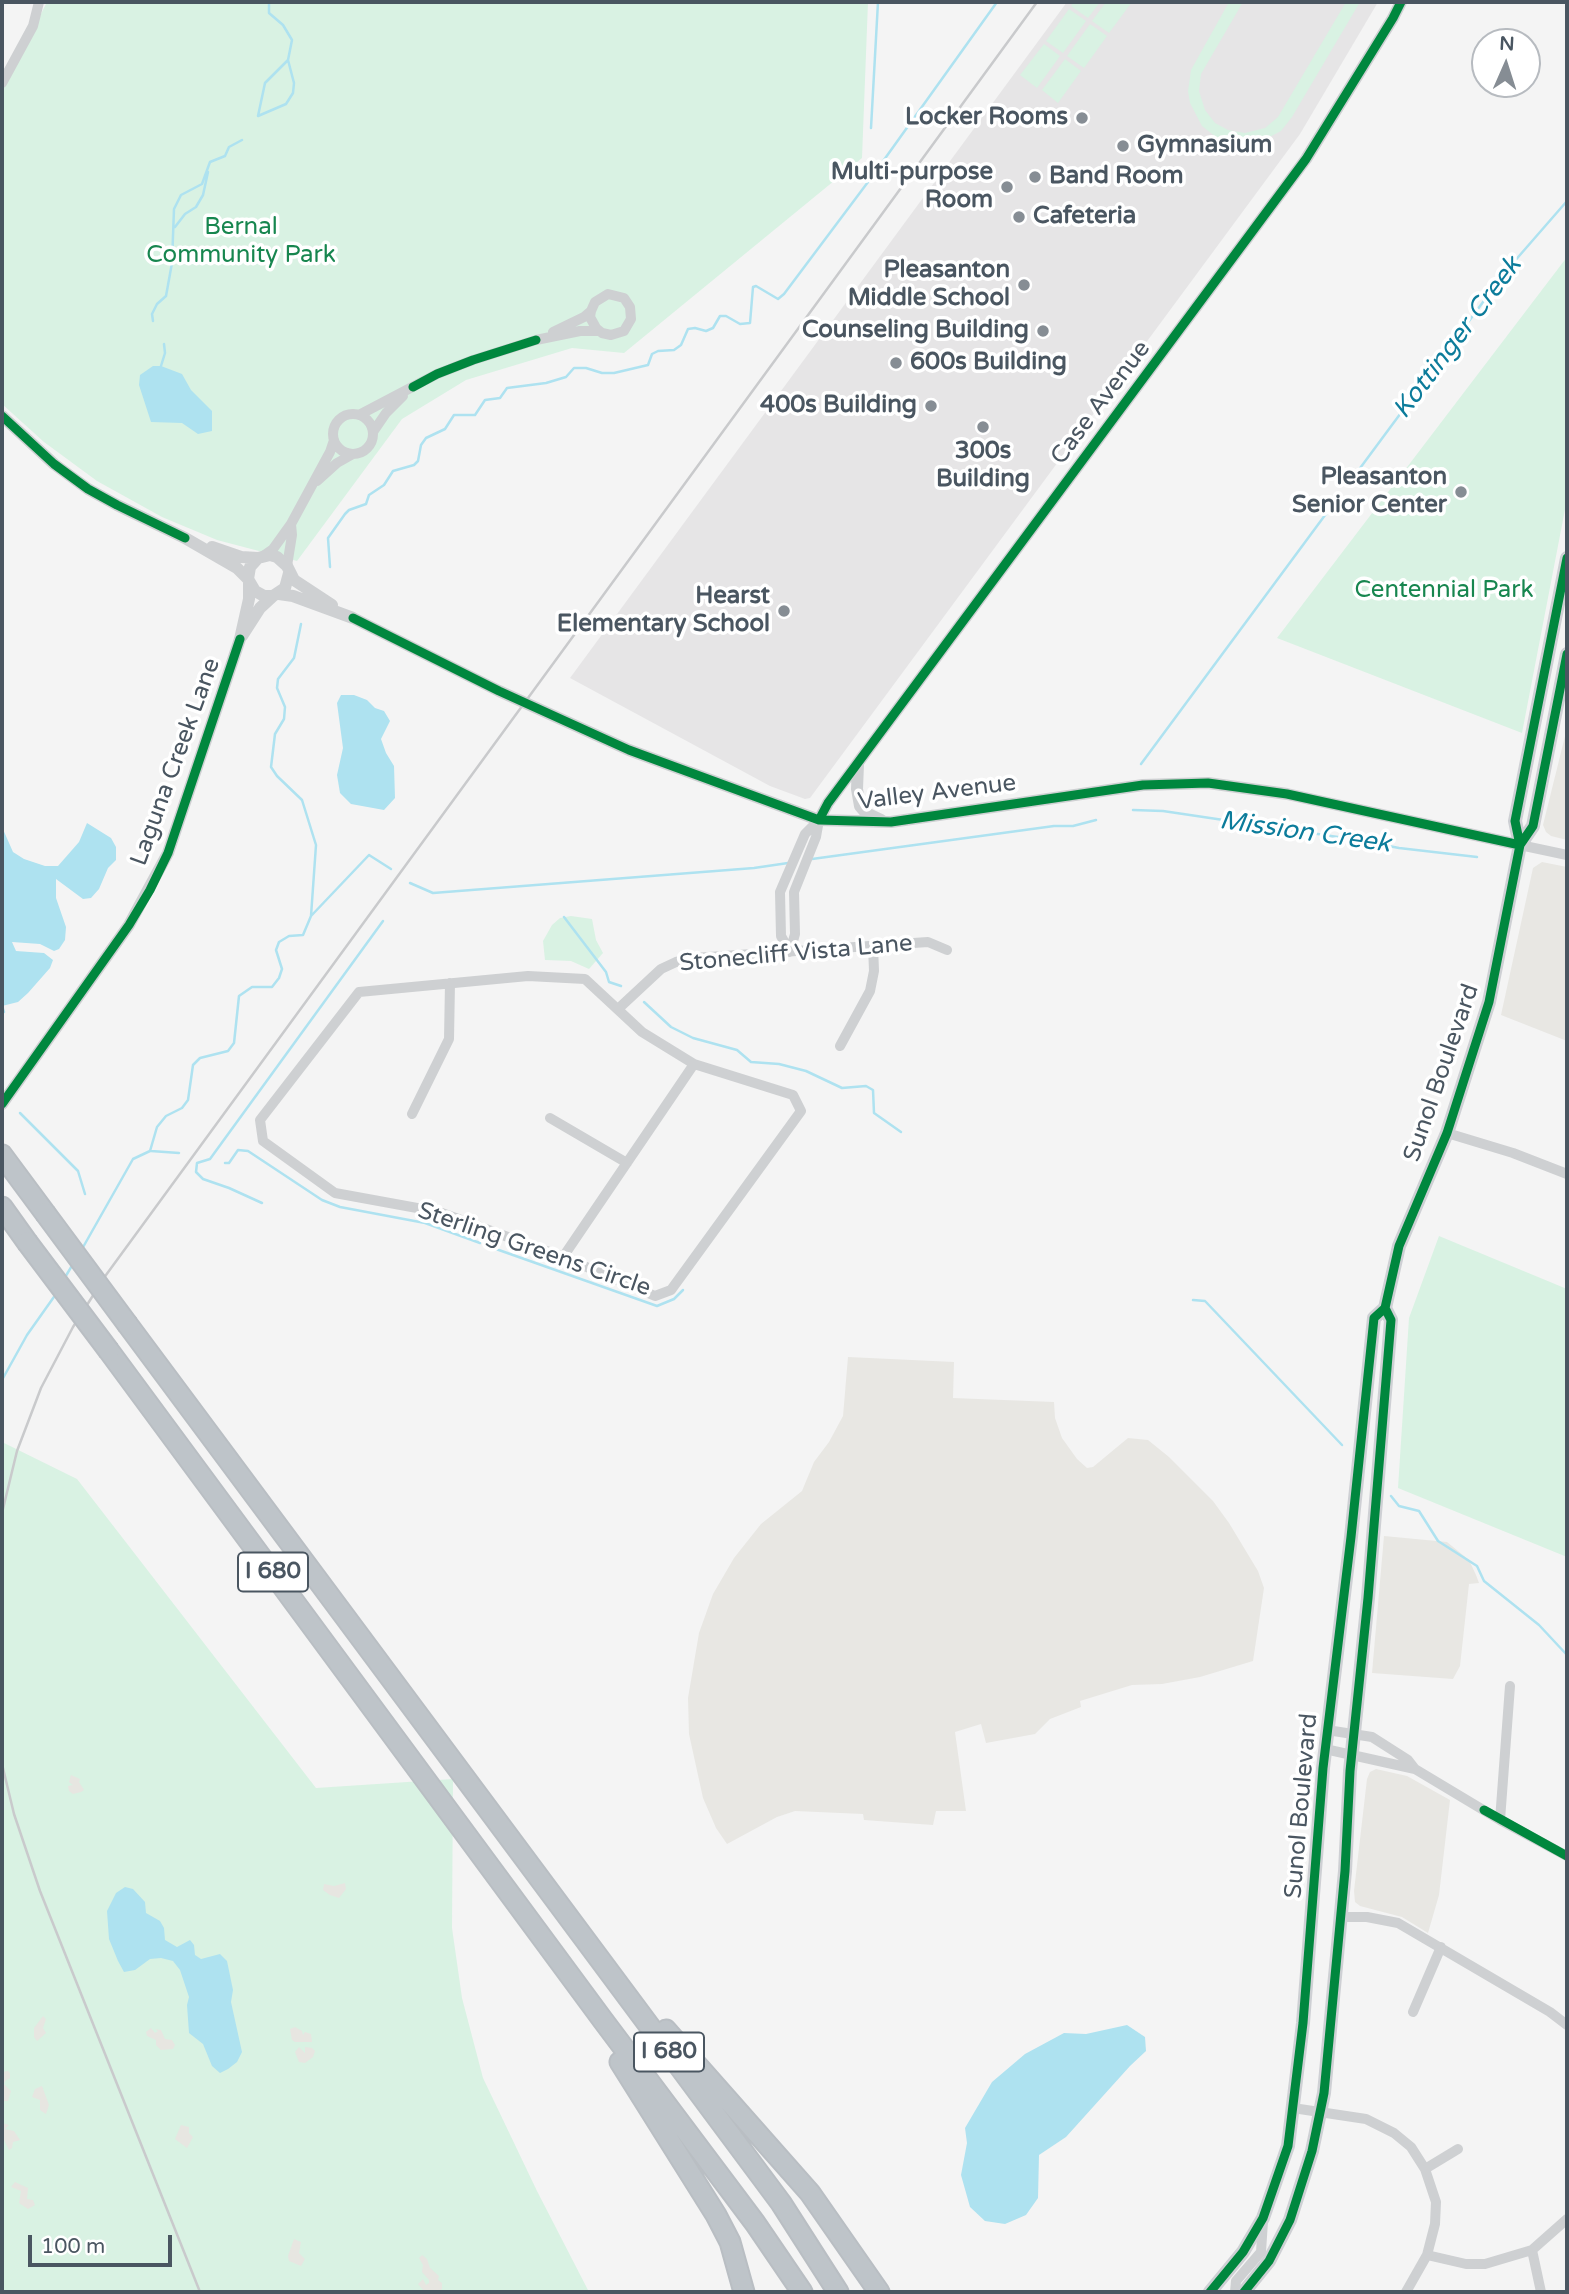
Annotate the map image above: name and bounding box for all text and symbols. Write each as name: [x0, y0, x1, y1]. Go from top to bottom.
north arrow: [1471, 28, 1541, 98]
text: N: [1499, 33, 1515, 55]
place label: Locker Rooms: [905, 104, 1068, 132]
marker: Locker Rooms: [1074, 110, 1090, 126]
place label: Gymnasium: [1137, 132, 1272, 160]
marker: Gymnasium: [1115, 138, 1131, 154]
place label: Multi-purpose Room: [831, 159, 993, 215]
place label: Band Room: [1049, 163, 1183, 191]
marker: Band Room: [1027, 169, 1043, 185]
marker: Multi-purpose Room: [999, 179, 1015, 195]
place label: Cafeteria: [1033, 203, 1136, 231]
marker: Cafeteria: [1011, 209, 1027, 225]
park label: Bernal Community Park: [146, 214, 336, 270]
water label: Kottinger Creek: [1387, 251, 1529, 425]
place label: Pleasanton Middle School: [848, 257, 1010, 313]
marker: Pleasanton Middle School: [1016, 277, 1032, 293]
place label: Counseling Building: [802, 317, 1029, 345]
marker: Counseling Building: [1035, 323, 1051, 339]
street label: Case Avenue: [1045, 335, 1157, 471]
place label: 600s Building: [910, 349, 1067, 377]
marker: 600s Building: [888, 355, 904, 371]
place label: 400s Building: [760, 392, 917, 420]
marker: 400s Building: [923, 398, 939, 414]
marker: 300s Building: [975, 419, 991, 435]
place label: 300s Building: [936, 438, 1030, 494]
place label: Pleasanton Senior Center: [1292, 464, 1447, 520]
marker: Pleasanton Senior Center: [1453, 484, 1469, 500]
park label: Centennial Park: [1355, 577, 1533, 605]
place label: Hearst Elementary School: [557, 583, 770, 639]
marker: Hearst Elementary School: [776, 603, 792, 619]
street label: Laguna Creek Lane: [125, 654, 227, 870]
street label: Valley Avenue: [856, 769, 1018, 817]
water label: Mission Creek: [1218, 806, 1392, 860]
street label: Stonecliff Vista Lane: [678, 929, 914, 979]
street label: Sunol Boulevard: [1398, 980, 1486, 1166]
street label: Sterling Greens Circle: [414, 1197, 654, 1303]
road number: I 680: [238, 1553, 308, 1592]
street label: Sunol Boulevard: [1280, 1712, 1324, 1900]
road number: I 680: [634, 2033, 704, 2072]
scale bar: [32, 2220, 175, 2264]
text: 100 m: [41, 2234, 105, 2259]

